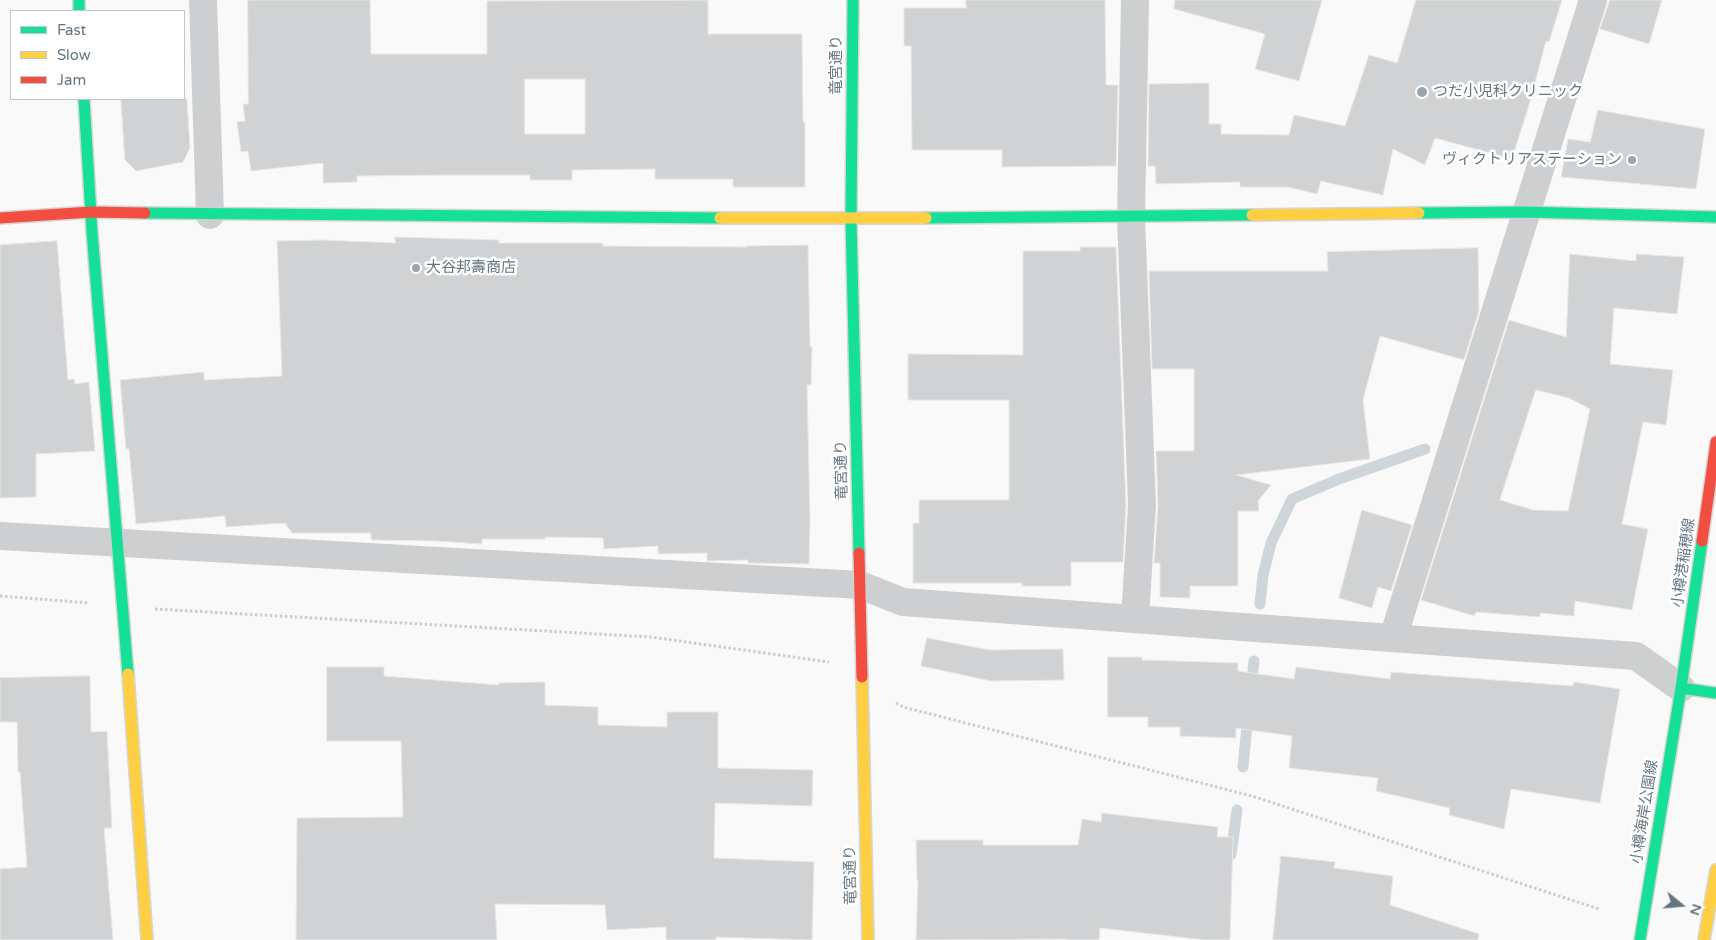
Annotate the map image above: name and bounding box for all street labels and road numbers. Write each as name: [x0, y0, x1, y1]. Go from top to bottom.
street label: 竜宮通り: [828, 35, 846, 95]
street label: 竜宮通り: [832, 440, 852, 500]
street label: 小樽港稲穂線: [1669, 517, 1699, 609]
street label: 小樽海岸公園線: [1628, 759, 1662, 865]
street label: 竜宮通り: [841, 845, 861, 905]

